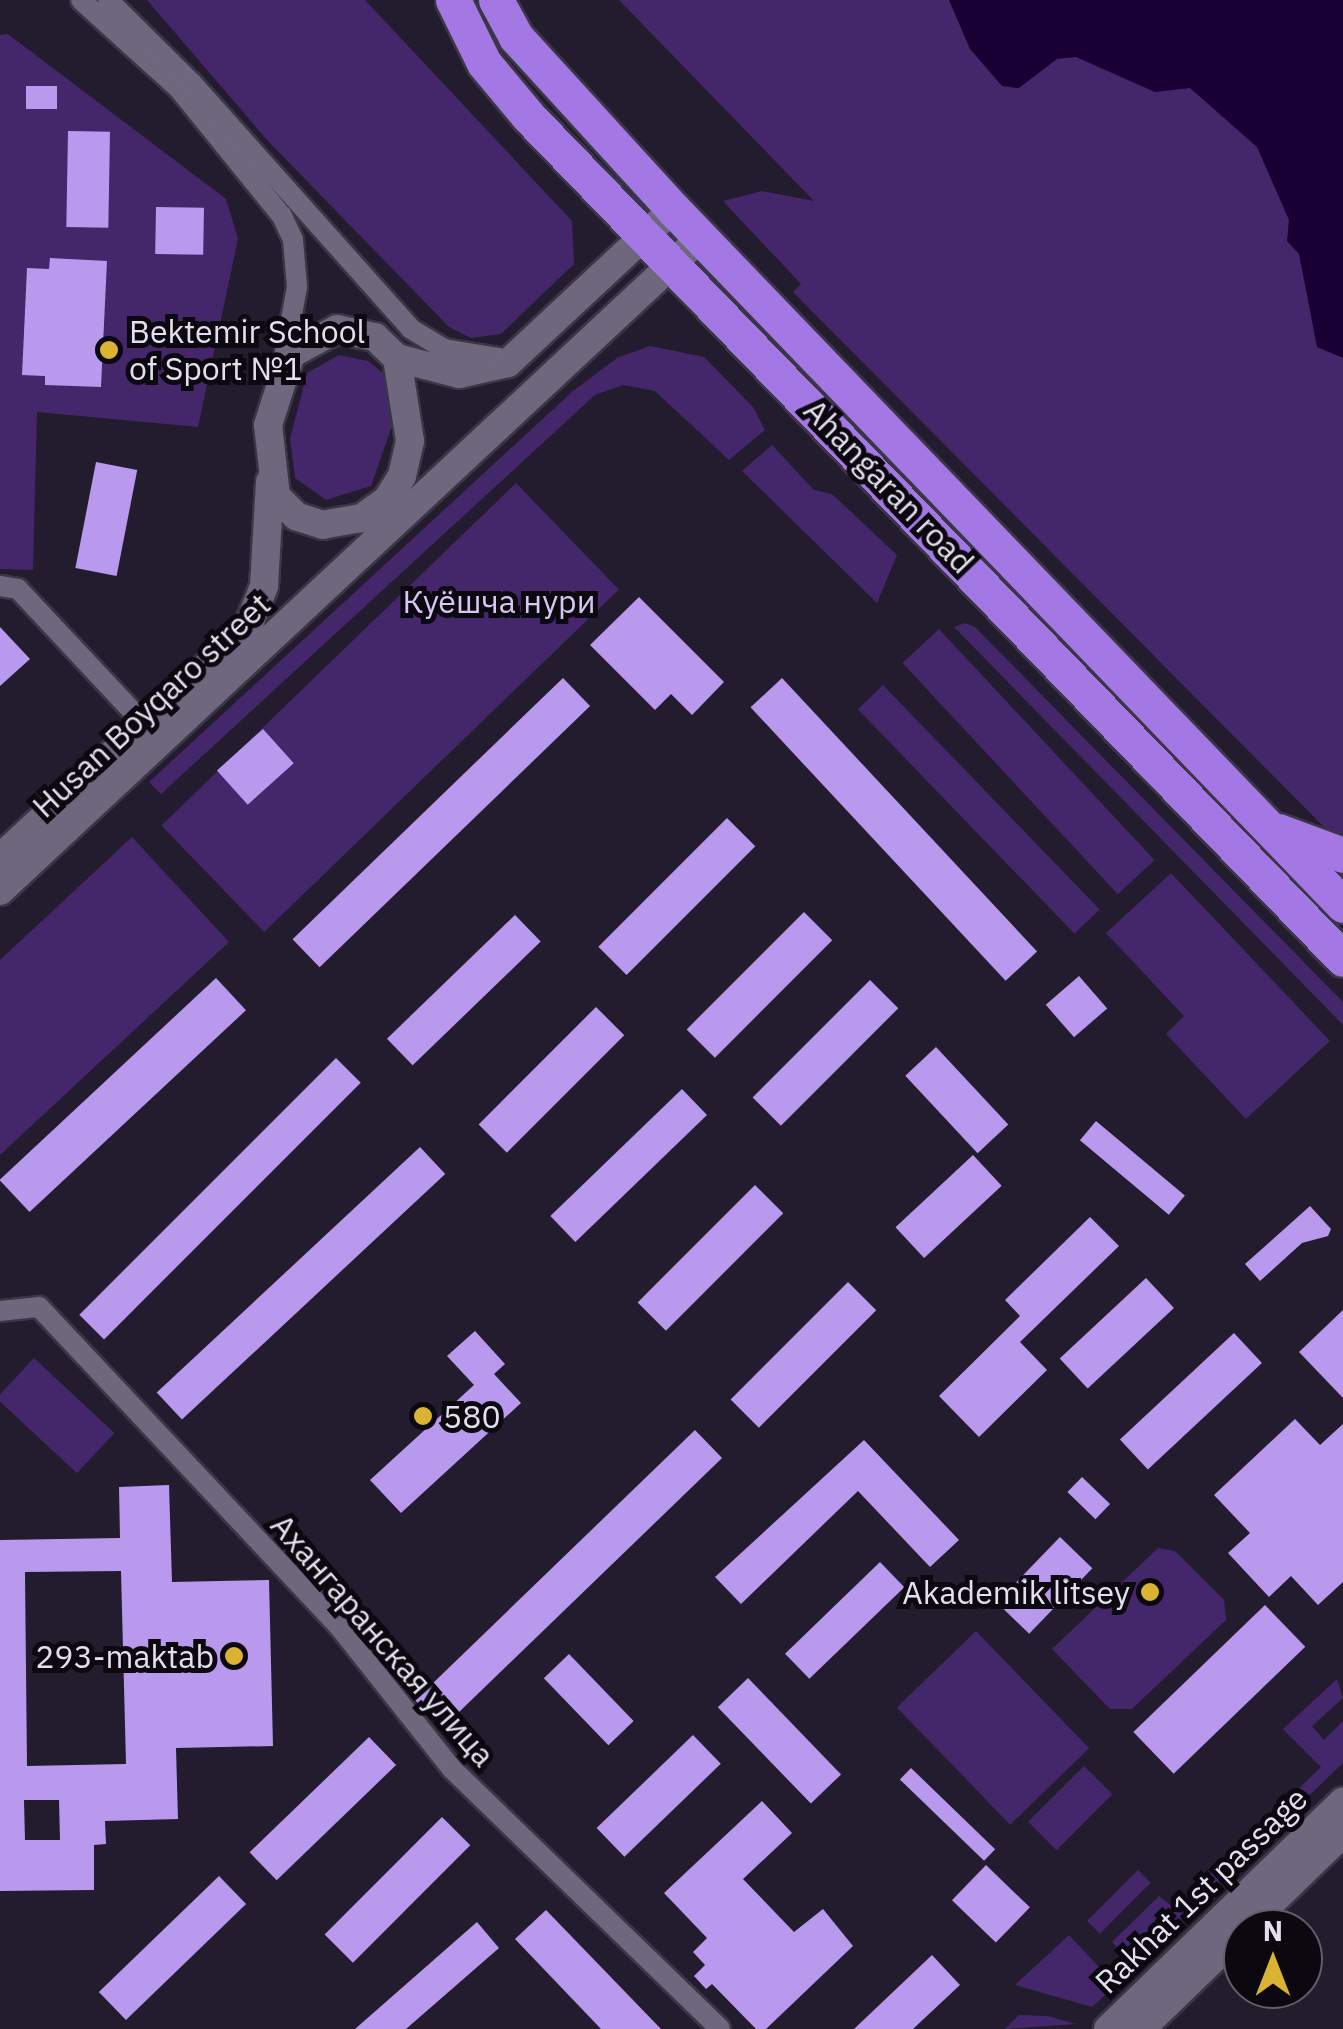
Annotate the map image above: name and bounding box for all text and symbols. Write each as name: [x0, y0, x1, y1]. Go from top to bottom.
place label: Bektemir School of Sport №1: [129, 313, 365, 388]
marker: Bektemir School of Sport №1: [98, 339, 120, 361]
street label: Ahangaran road: [796, 391, 982, 581]
park label: Куёшча нури: [403, 582, 595, 620]
street label: Husan Boyqaro street: [24, 585, 278, 825]
place label: 580: [443, 1397, 501, 1435]
marker: 580: [412, 1405, 434, 1427]
street label: Ахангаранская улица: [263, 1506, 503, 1774]
place label: Akademik litsey: [902, 1573, 1130, 1611]
marker: Akademik litsey: [1139, 1581, 1161, 1603]
place label: 293-maktab: [35, 1637, 214, 1675]
marker: 293-maktab: [223, 1645, 245, 1667]
street label: Rakhat 1st passage: [1087, 1779, 1315, 2001]
north arrow: [1223, 1909, 1323, 2009]
text: N: [1263, 1912, 1283, 1949]

